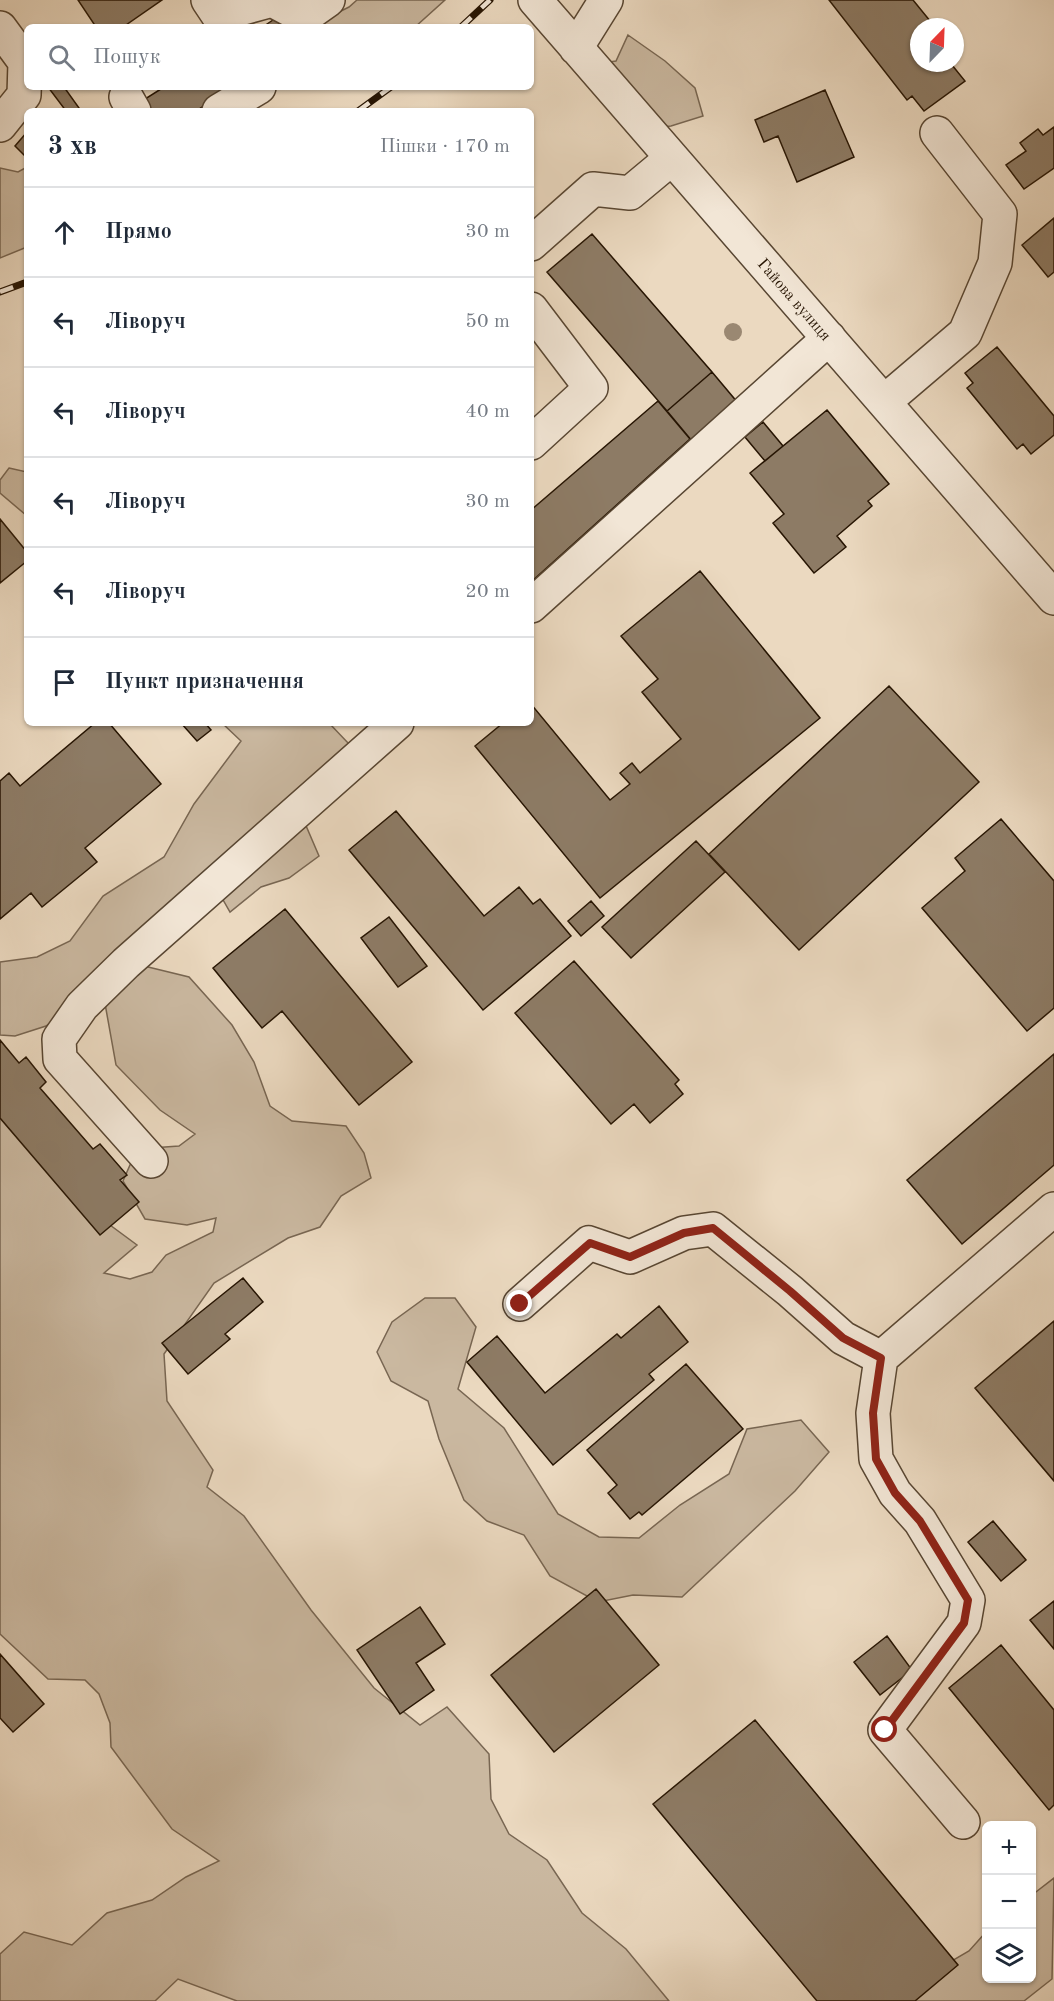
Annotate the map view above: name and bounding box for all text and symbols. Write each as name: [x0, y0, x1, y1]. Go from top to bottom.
north arrow: [910, 18, 964, 72]
search box: [24, 24, 534, 90]
icon: search: [45, 41, 78, 74]
text: Пошук: [93, 46, 161, 68]
text: 3 хв: [48, 134, 97, 160]
text: Пішки · 170 m: [380, 137, 510, 157]
icon: ahead: [48, 216, 81, 249]
text: Прямо: [105, 221, 172, 243]
text: 30 m: [465, 222, 510, 242]
street label: Гайова вулиця: [754, 256, 833, 344]
icon: left: [48, 306, 81, 339]
text: Ліворуч: [105, 311, 186, 333]
text: 50 m: [465, 312, 510, 332]
icon: left: [48, 396, 81, 429]
text: Ліворуч: [105, 401, 186, 423]
text: 40 m: [465, 402, 510, 422]
icon: left: [48, 486, 81, 519]
text: Ліворуч: [105, 491, 186, 513]
text: 30 m: [465, 492, 510, 512]
icon: left: [48, 576, 81, 609]
text: Ліворуч: [105, 581, 186, 603]
text: 20 m: [465, 582, 510, 602]
icon: arrive: [48, 666, 81, 699]
text: Пункт призначення: [105, 671, 304, 693]
route end: [506, 1290, 532, 1316]
route start: [871, 1716, 897, 1742]
map controls: [982, 1821, 1036, 1983]
button: +: [982, 1821, 1036, 1875]
button: −: [982, 1875, 1036, 1929]
button: layers: [982, 1929, 1036, 1983]

